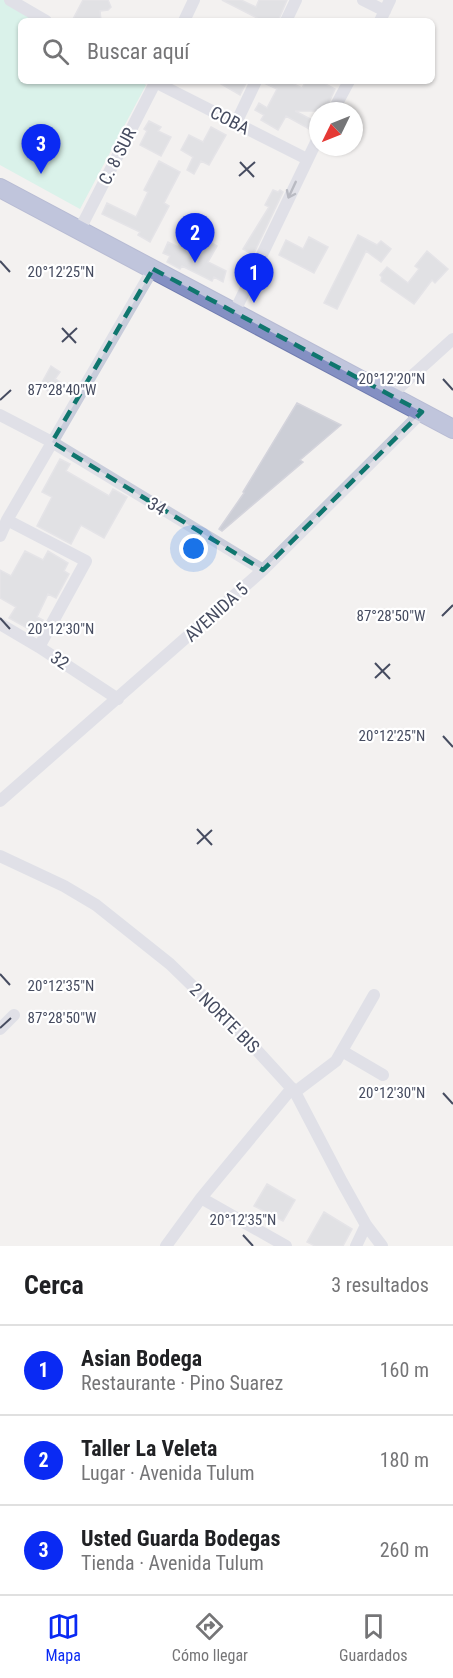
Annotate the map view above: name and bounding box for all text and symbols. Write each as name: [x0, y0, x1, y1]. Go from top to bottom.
search box: [18, 18, 435, 84]
icon: search: [39, 35, 72, 68]
text: Buscar aquí: [87, 39, 190, 64]
street label: COBA: [207, 101, 254, 139]
north arrow: [309, 102, 363, 156]
pin: 3: [22, 124, 60, 174]
street label: C. 8 SUR: [94, 124, 140, 188]
one-way arrow: [285, 181, 297, 199]
pin: 2: [176, 214, 214, 263]
pin: 1: [234, 254, 274, 303]
text: 20°12'25"N: [28, 263, 94, 281]
text: 20°12'20"N: [359, 370, 425, 388]
text: 87°28'40"W: [28, 381, 97, 399]
street label: 34: [144, 492, 170, 520]
your location: [179, 534, 208, 563]
street label: AVENIDA 5: [180, 578, 252, 646]
text: 87°28'50"W: [357, 607, 426, 625]
text: 20°12'30"N: [28, 620, 94, 638]
street label: 32: [47, 646, 73, 674]
text: 20°12'25"N: [359, 727, 425, 745]
text: 20°12'35"N: [28, 977, 94, 995]
street label: 2 NORTE BIS: [186, 979, 264, 1057]
text: 87°28'50"W: [28, 1009, 97, 1027]
text: 20°12'30"N: [359, 1084, 425, 1102]
text: 20°12'35"N: [210, 1211, 276, 1229]
text: Cerca: [24, 1270, 84, 1300]
text: 3 resultados: [331, 1273, 429, 1297]
text: Asian Bodega: [81, 1346, 202, 1371]
text: 1: [38, 1358, 49, 1382]
text: 160 m: [380, 1358, 429, 1382]
text: Restaurante · Pino Suarez: [81, 1371, 283, 1395]
text: Taller La Veleta: [81, 1436, 217, 1461]
text: 2: [38, 1448, 49, 1472]
text: 180 m: [380, 1448, 429, 1472]
text: Lugar · Avenida Tulum: [81, 1461, 255, 1485]
text: Usted Guarda Bodegas: [81, 1526, 280, 1551]
text: 3: [38, 1538, 49, 1562]
text: 260 m: [380, 1538, 429, 1562]
text: Tienda · Avenida Tulum: [81, 1551, 264, 1575]
tab: Mapa: [46, 1610, 81, 1665]
tab: Cómo llegar: [172, 1610, 248, 1665]
tab: Guardados: [339, 1610, 407, 1665]

